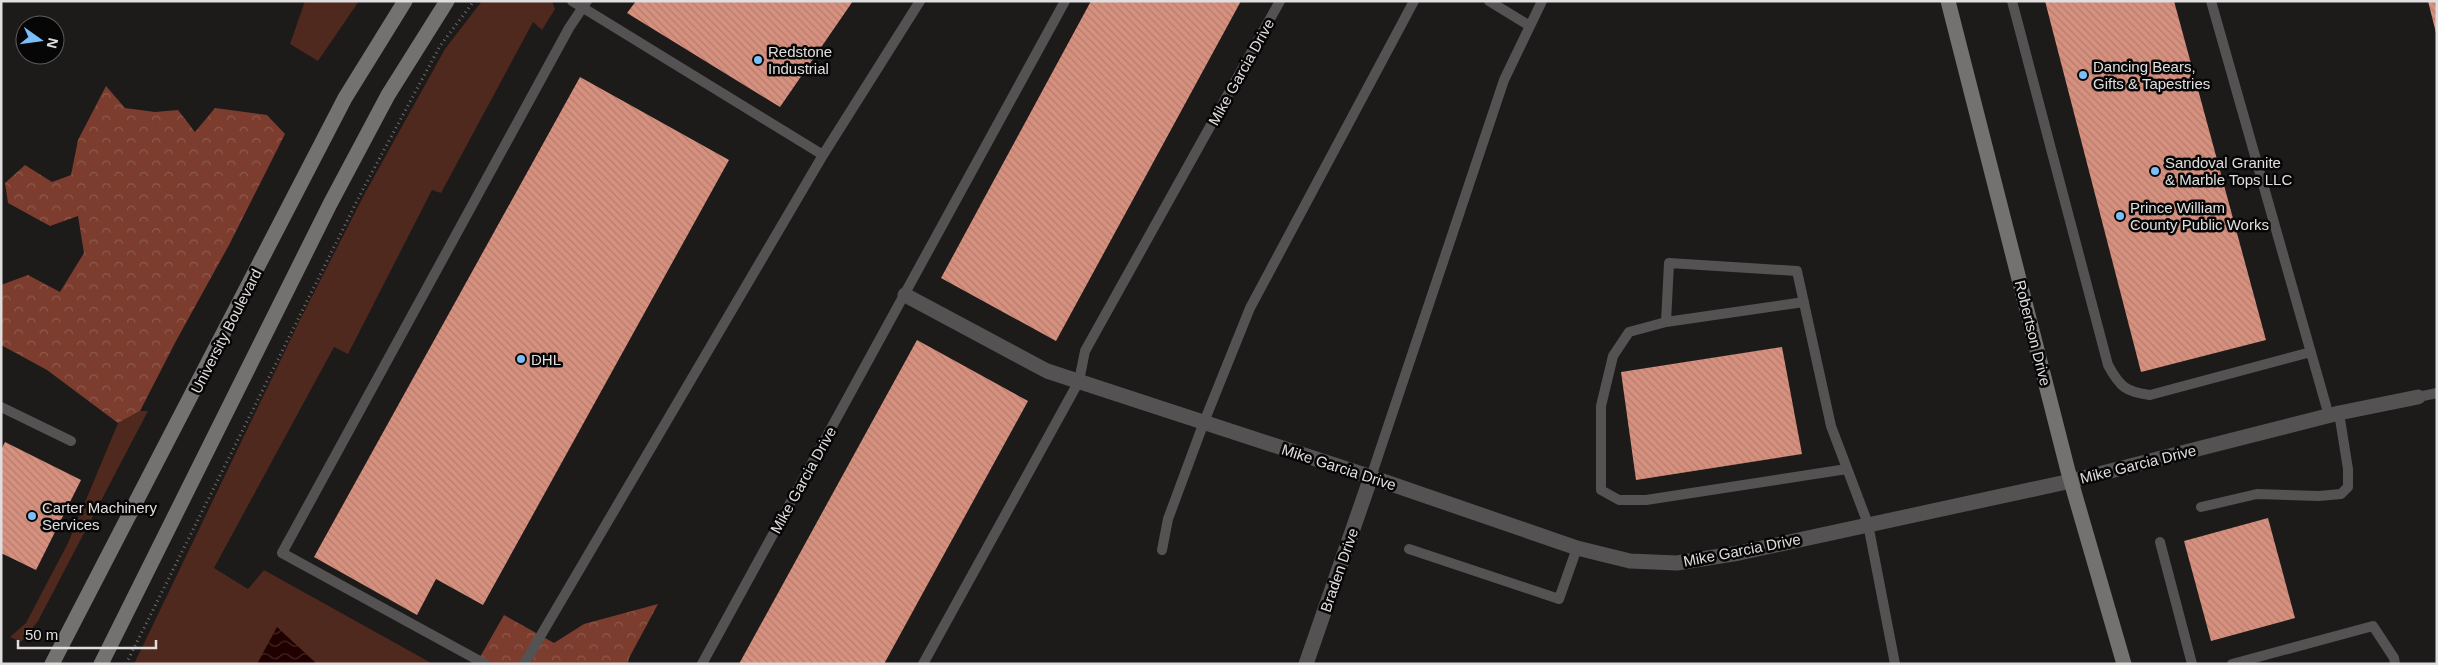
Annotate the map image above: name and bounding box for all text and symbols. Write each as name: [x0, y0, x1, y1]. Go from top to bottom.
north arrow: [15, 15, 65, 65]
street label: Mike Garcia Drive: [1205, 16, 1277, 128]
text: N: [44, 36, 62, 50]
place label: Redstone Industrial: [768, 43, 832, 77]
marker: Redstone Industrial: [752, 54, 764, 66]
place label: Dancing Bears, Gifts & Tapestries: [2093, 58, 2210, 92]
marker: Dancing Bears, Gifts & Tapestries: [2077, 69, 2089, 81]
place label: Sandoval Granite & Marble Tops LLC: [2165, 154, 2292, 188]
marker: Sandoval Granite & Marble Tops LLC: [2149, 165, 2161, 177]
place label: Prince William County Public Works: [2130, 199, 2269, 233]
marker: Prince William County Public Works: [2114, 210, 2126, 222]
street label: University Boulevard: [187, 266, 265, 396]
street label: Robertson Drive: [2012, 278, 2054, 388]
place label: DHL: [531, 351, 561, 368]
marker: DHL: [515, 353, 527, 365]
street label: Mike Garcia Drive: [767, 424, 839, 536]
street label: Mike Garcia Drive: [1280, 441, 1398, 493]
street label: Mike Garcia Drive: [2078, 441, 2198, 487]
place label: Carter Machinery Services: [42, 499, 158, 533]
marker: Carter Machinery Services: [26, 510, 38, 522]
street label: Braden Drive: [1317, 526, 1361, 614]
street label: Mike Garcia Drive: [1682, 530, 1802, 570]
scale bar: [18, 618, 155, 650]
text: 50 m: [25, 626, 58, 643]

